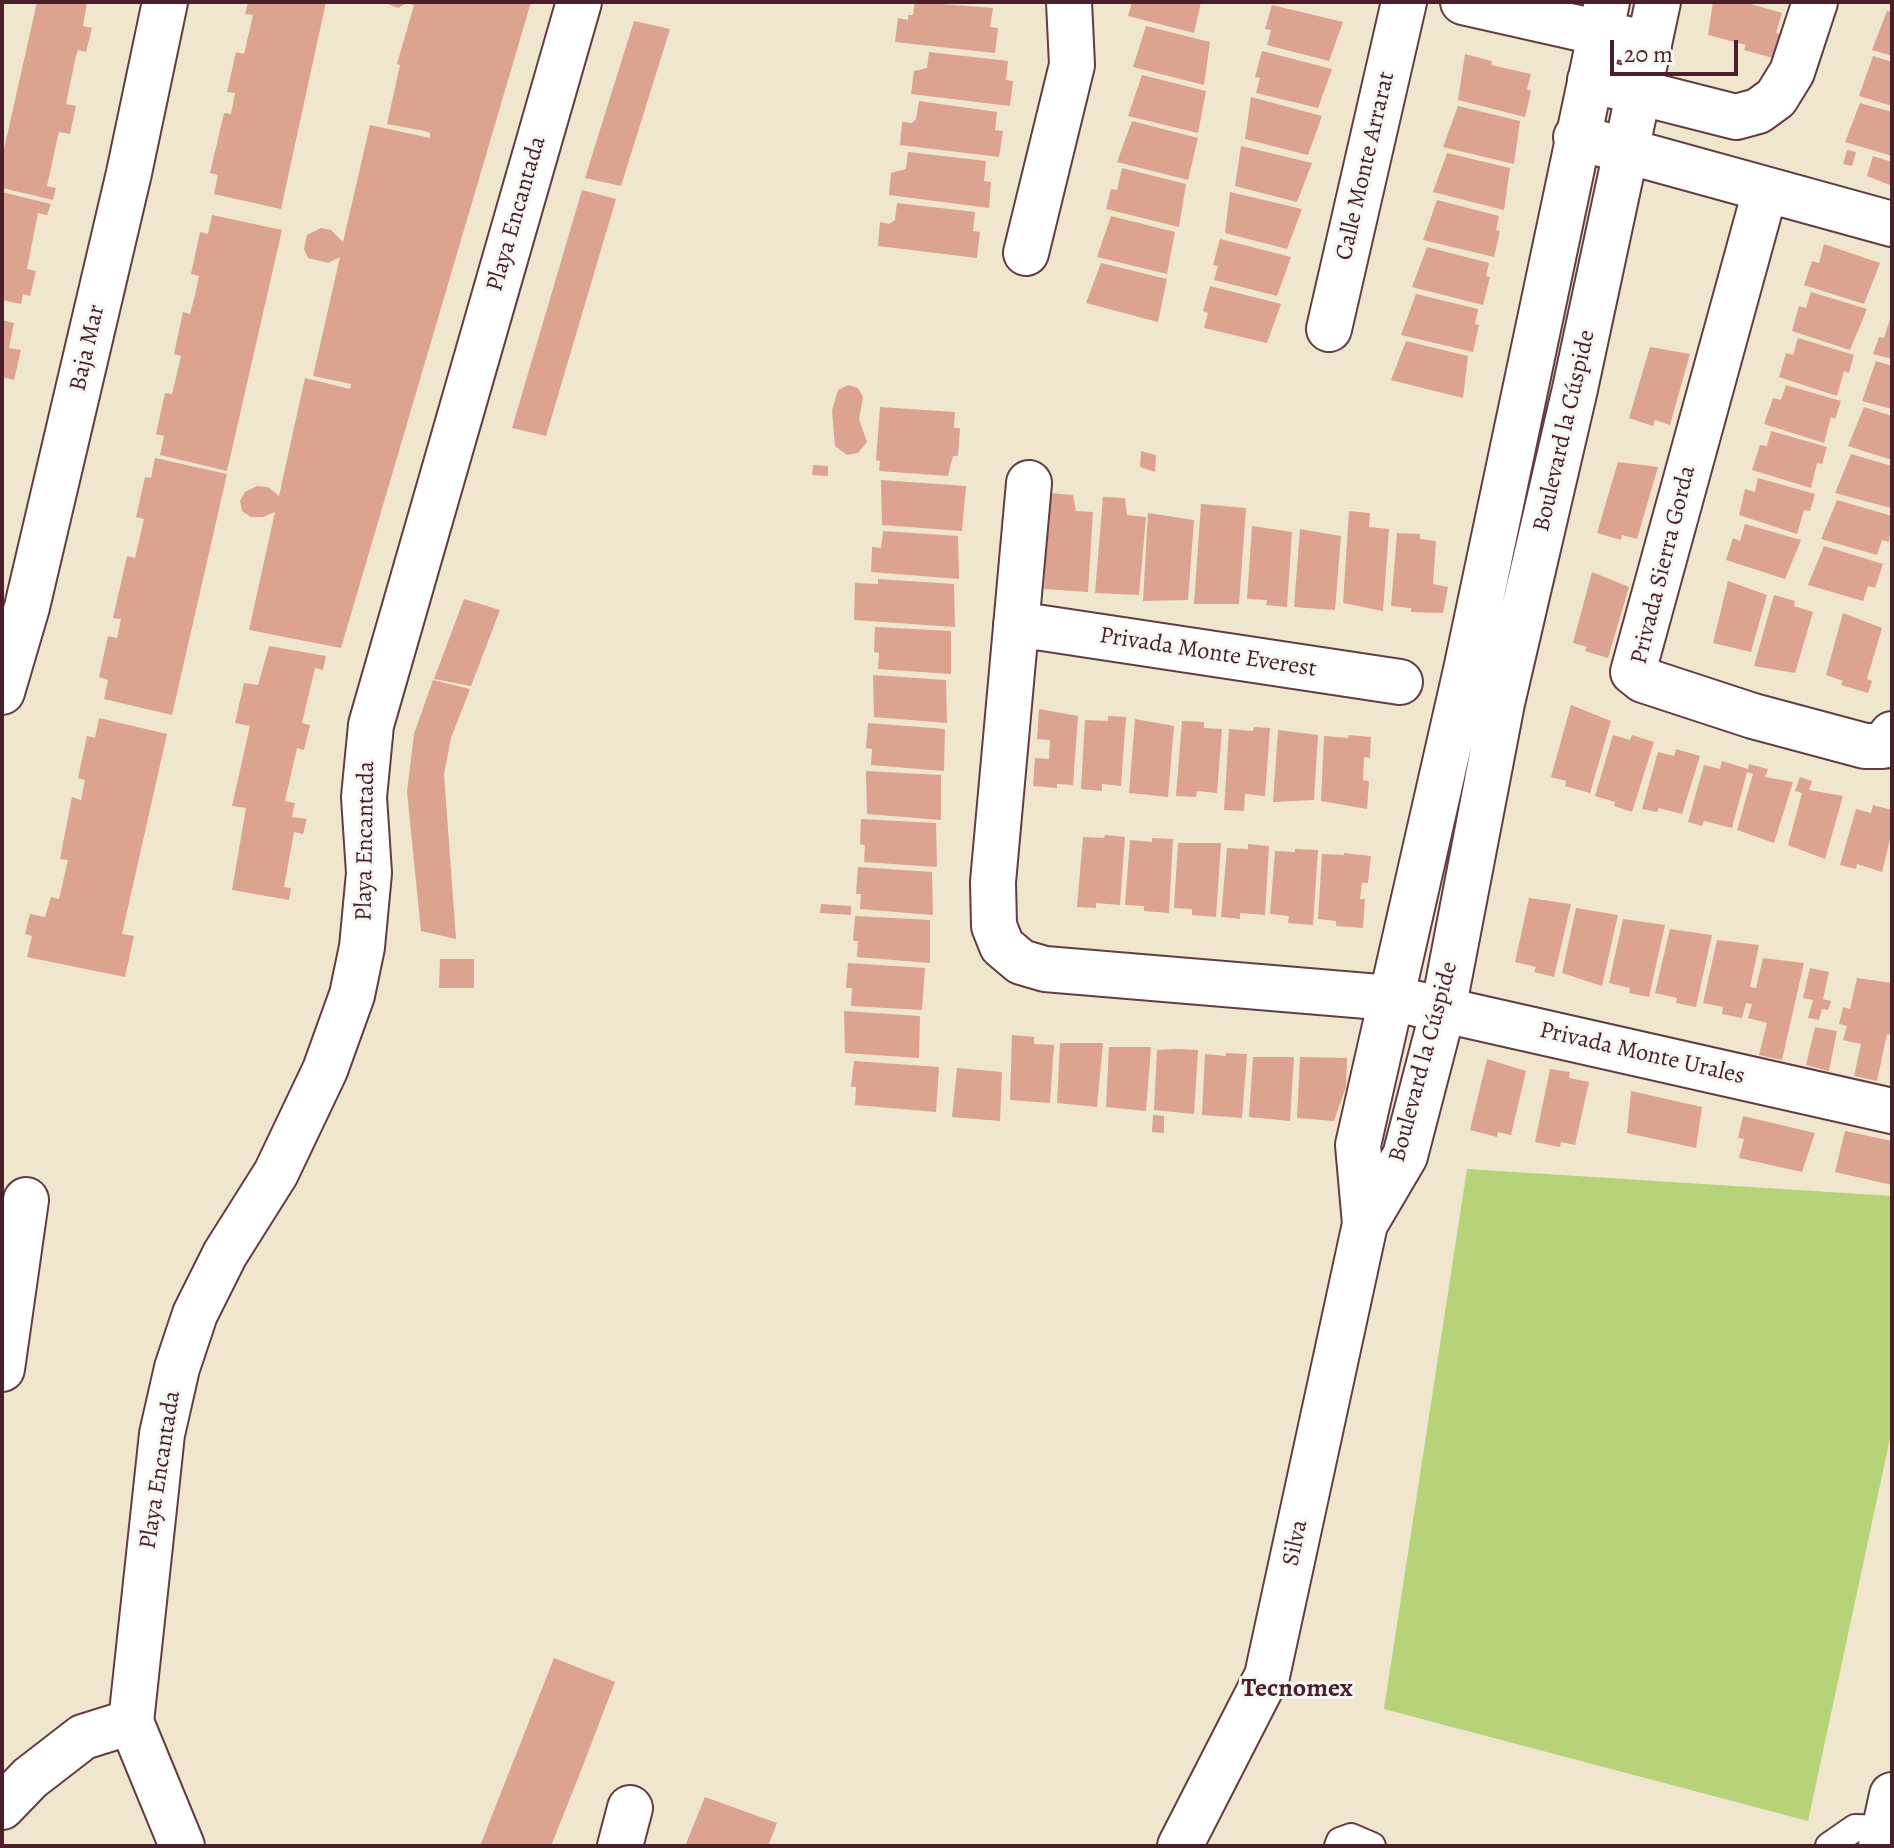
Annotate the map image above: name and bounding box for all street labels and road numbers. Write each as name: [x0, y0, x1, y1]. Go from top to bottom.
street label: Calle Monte Arrarat: [1330, 69, 1402, 263]
street label: Playa Encantada: [481, 133, 553, 295]
street label: Baja Mar: [64, 302, 112, 394]
street label: Boulevard la Cúspide: [1528, 327, 1602, 535]
street label: Privada Sierra Gorda: [1625, 463, 1703, 667]
street label: Privada Monte Everest: [1097, 622, 1319, 684]
street label: Playa Encantada: [350, 761, 382, 921]
street label: Boulevard la Cúspide: [1383, 959, 1465, 1165]
street label: Privada Monte Urales: [1537, 1016, 1747, 1092]
street label: Playa Encantada: [134, 1389, 188, 1551]
street label: Silva: [1277, 1517, 1315, 1569]

